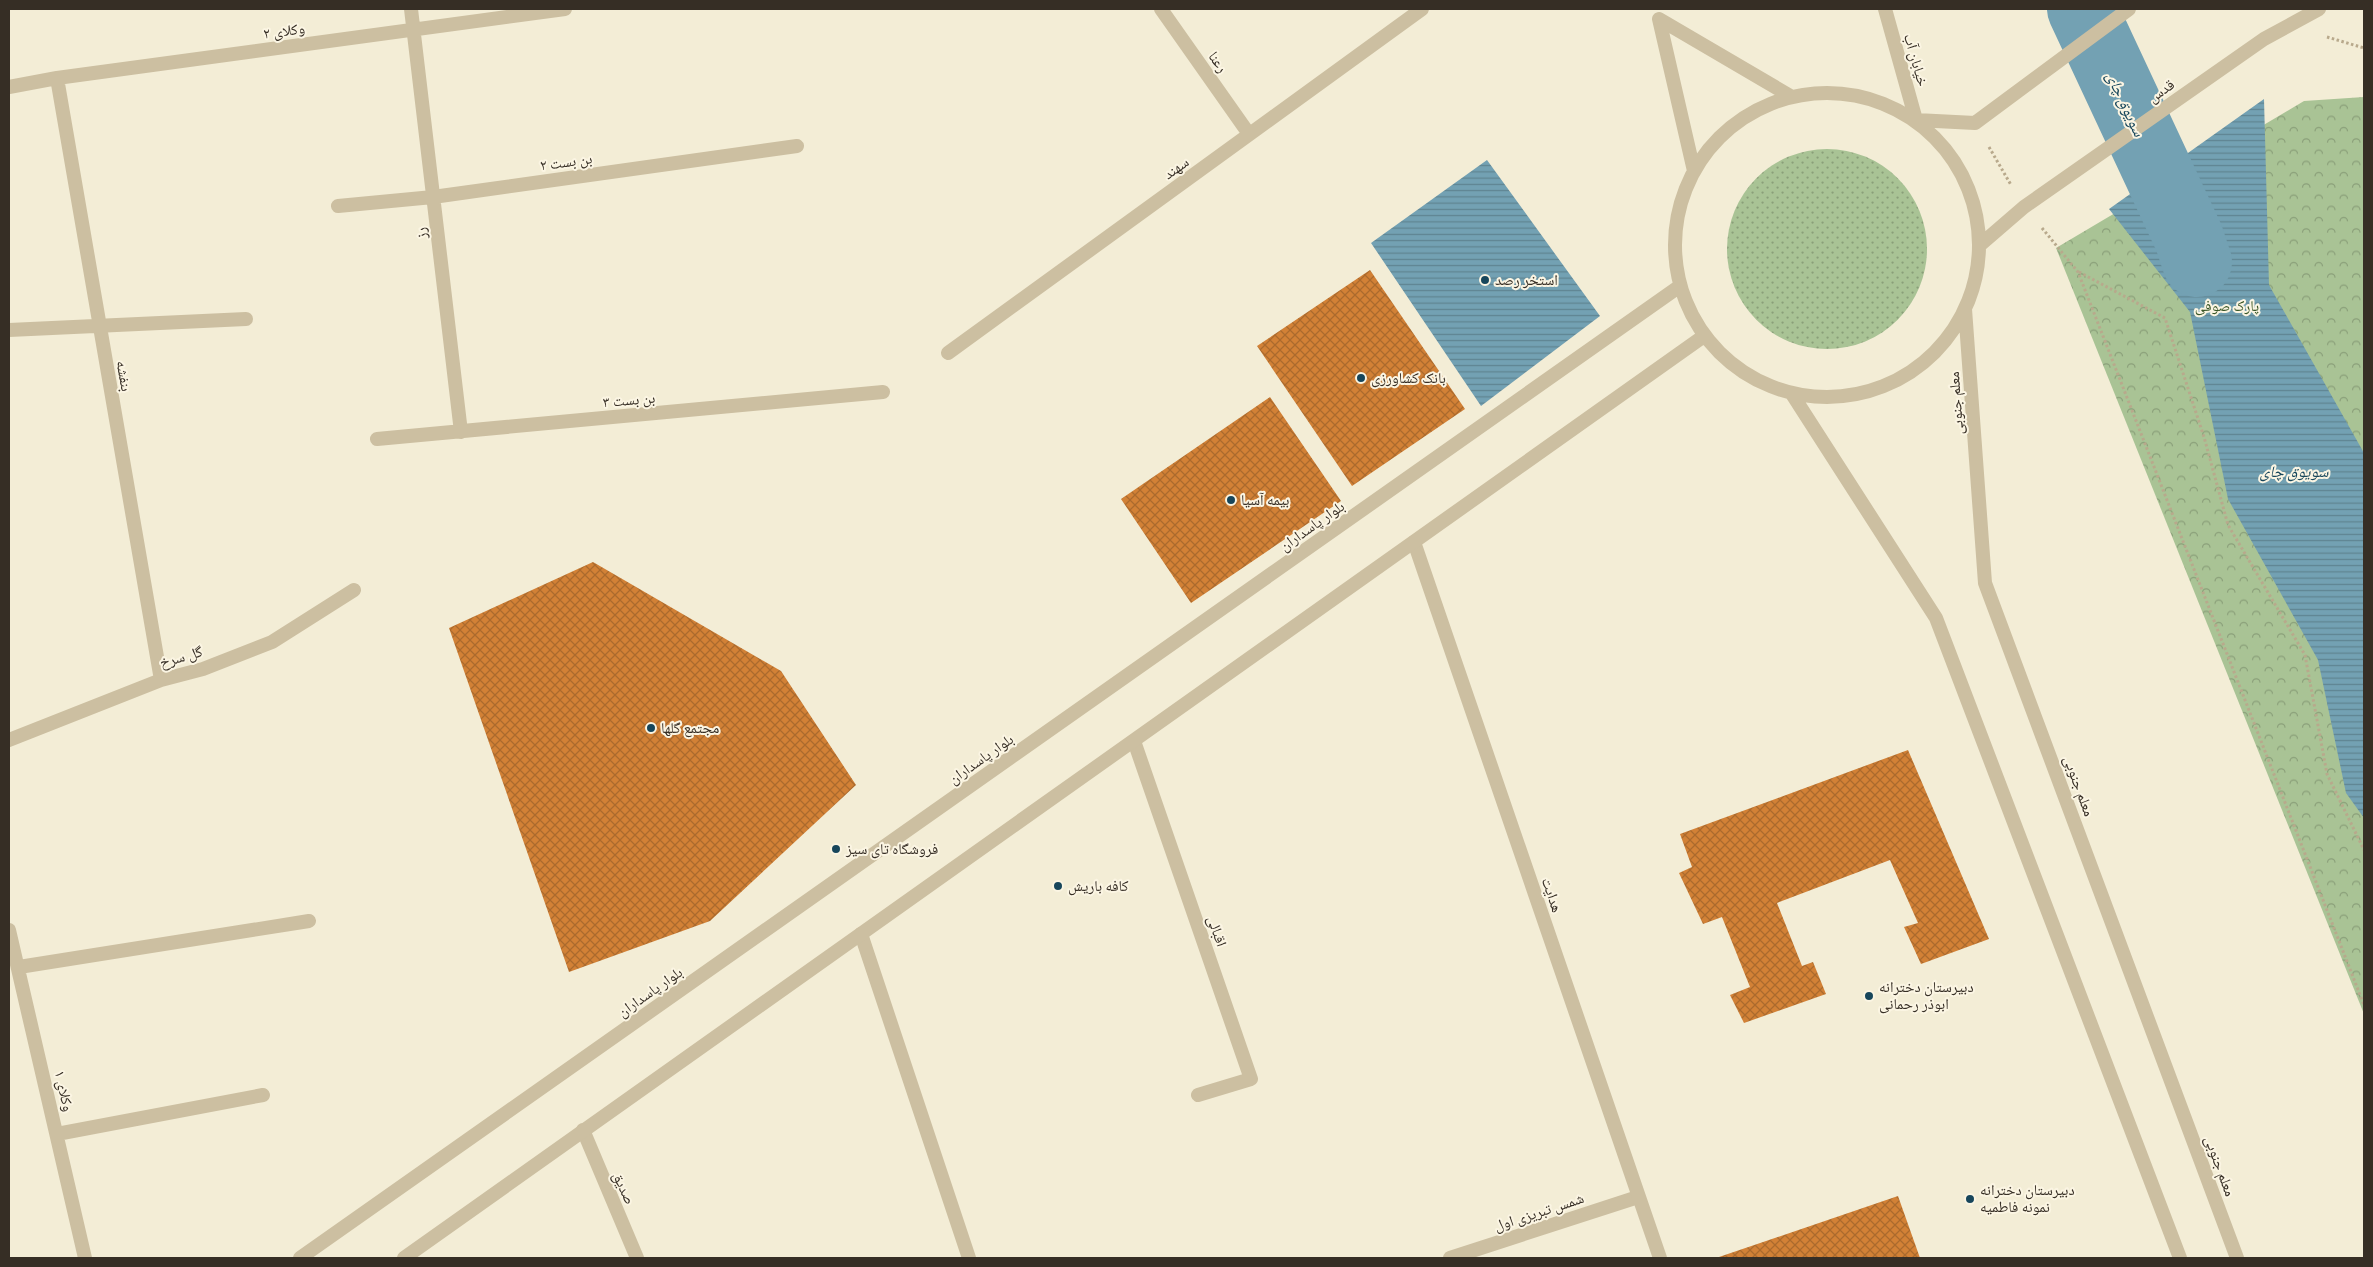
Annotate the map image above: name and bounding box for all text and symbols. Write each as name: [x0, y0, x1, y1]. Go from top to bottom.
street label: وکلای ۲: [262, 16, 306, 45]
street label: خیابان آب: [1898, 31, 1935, 89]
street label: رعنا: [1203, 46, 1234, 77]
water label: سویوق چای: [2101, 68, 2152, 141]
street label: قدس: [2142, 73, 2179, 108]
street label: بن بست ۲: [538, 146, 594, 177]
street label: سهند: [1158, 150, 1194, 185]
street label: رز: [408, 226, 433, 241]
place label: استخر رصد: [1495, 268, 1558, 291]
marker: استخر رصد: [1479, 274, 1491, 286]
park label: پارک صوفی: [2195, 294, 2259, 317]
street label: بنفشه: [110, 359, 139, 393]
place label: بانک کشاورزی: [1371, 366, 1446, 389]
street label: معلم جنوبی: [1942, 370, 1969, 435]
marker: بانک کشاورزی: [1355, 372, 1367, 384]
street label: بن بست ۳: [602, 386, 656, 413]
water label: سویوق چای: [2260, 459, 2329, 483]
place label: بیمه آسیا: [1241, 488, 1289, 511]
marker: بیمه آسیا: [1225, 494, 1237, 506]
street label: بلوار پاسداران: [1274, 495, 1349, 557]
street label: گل سرخ: [157, 639, 205, 674]
place label: مجتمع گلها: [661, 716, 719, 739]
marker: مجتمع گلها: [645, 722, 657, 734]
street label: بلوار پاسداران: [943, 728, 1018, 790]
street label: معلم جنوبی: [2058, 752, 2101, 820]
place label: فروشگاه تای سیز: [845, 837, 938, 860]
marker: فروشگاه تای سیز: [830, 843, 842, 855]
place label: کافه باریش: [1068, 874, 1129, 897]
street label: هدایت: [1536, 874, 1569, 915]
marker: کافه باریش: [1052, 880, 1064, 892]
street label: اقبالی: [1201, 912, 1233, 949]
street label: بلوار پاسداران: [612, 961, 687, 1023]
place label: دبیرستان دخترانه ابوذر رحمانی: [1879, 975, 1974, 1015]
marker: دبیرستان دخترانه ابوذر رحمانی: [1863, 990, 1875, 1002]
street label: وکلای ۱: [49, 1068, 80, 1114]
street label: معلم جنوبی: [2199, 1132, 2242, 1200]
street label: صدیق: [607, 1168, 642, 1208]
place label: دبیرستان دخترانه نمونه فاطمیه: [1980, 1178, 2075, 1218]
street label: شمس تبریزی اول: [1491, 1186, 1587, 1237]
marker: دبیرستان دخترانه نمونه فاطمیه: [1964, 1193, 1976, 1205]

